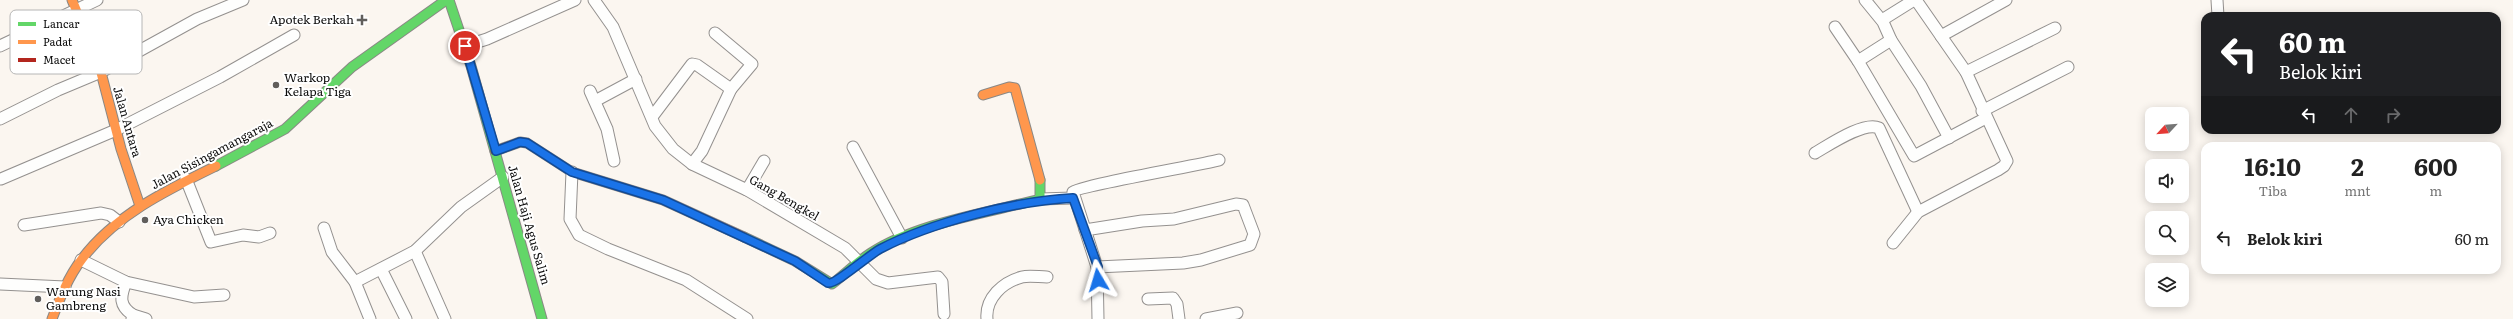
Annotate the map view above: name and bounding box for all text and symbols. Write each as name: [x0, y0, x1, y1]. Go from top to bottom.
legend: [10, 10, 142, 74]
place label: Apotek Berkah: [269, 10, 354, 28]
text: Lancar: [43, 15, 80, 31]
marker: Apotek Berkah: [357, 15, 367, 25]
text: 60 m: [2279, 20, 2346, 62]
icon: left: [2213, 28, 2265, 80]
pin: [448, 29, 482, 63]
text: Padat: [43, 33, 73, 49]
icon: arrive: [454, 35, 476, 57]
text: Macet: [43, 51, 76, 67]
text: Belok kiri: [2279, 58, 2362, 85]
place label: Warkop Kelapa Tiga: [284, 68, 352, 100]
marker: Warkop Kelapa Tiga: [271, 80, 281, 90]
street label: Jalan Antara: [109, 84, 147, 160]
icon: left: [2298, 104, 2320, 126]
icon: ahead: [2340, 104, 2362, 126]
icon: right: [2382, 104, 2404, 126]
north arrow: [2145, 107, 2189, 151]
map controls: [2145, 107, 2189, 307]
street label: Jalan Sisingamangaraja: [147, 113, 276, 193]
text: 16:10: [2244, 148, 2301, 183]
text: 2: [2351, 148, 2364, 183]
text: 600: [2414, 148, 2458, 183]
button: sound: [2145, 159, 2189, 203]
street label: Jalan Haji Agus Salim: [504, 163, 556, 287]
street label: Gang Bengkel: [746, 170, 823, 224]
text: Tiba: [2259, 181, 2287, 200]
text: mnt: [2345, 181, 2370, 200]
text: m: [2429, 181, 2442, 200]
place label: Aya Chicken: [153, 210, 224, 228]
button: search: [2145, 211, 2189, 255]
marker: Aya Chicken: [140, 215, 150, 225]
icon: left: [2213, 227, 2235, 249]
text: Belok kiri: [2247, 227, 2323, 250]
text: 60 m: [2455, 227, 2489, 250]
position arrow: [1077, 259, 1119, 301]
button: layers: [2145, 263, 2189, 307]
place label: Warung Nasi Gambreng: [46, 282, 121, 314]
marker: Warung Nasi Gambreng: [33, 294, 43, 304]

